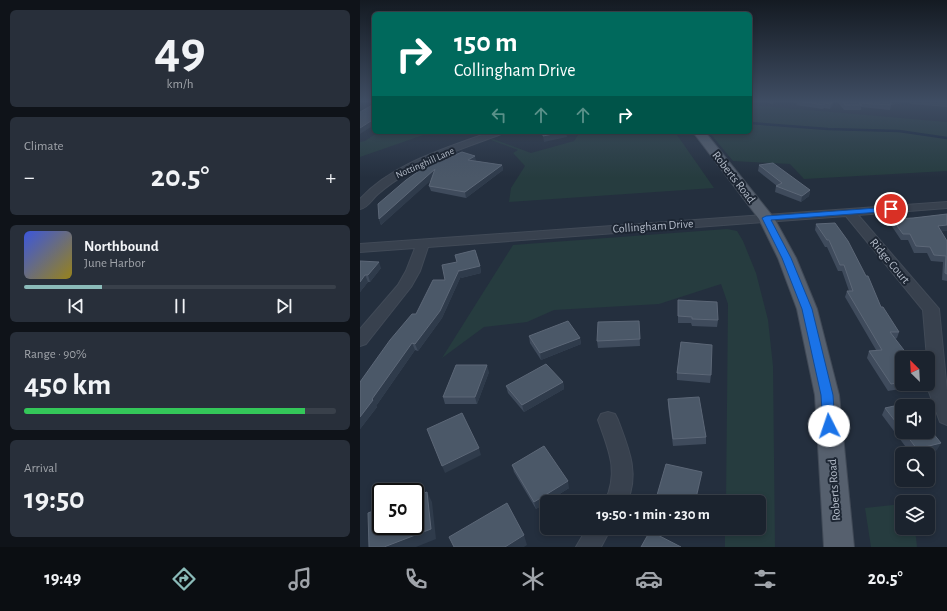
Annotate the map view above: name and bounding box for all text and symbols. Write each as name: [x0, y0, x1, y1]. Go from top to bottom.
text: 49: [154, 25, 206, 77]
icon: right: [388, 28, 440, 80]
text: 150 m: [454, 29, 518, 57]
text: Collingham Drive: [454, 62, 575, 80]
text: km/h: [167, 78, 193, 91]
icon: left: [488, 104, 510, 126]
icon: ahead: [530, 104, 552, 126]
icon: ahead: [572, 104, 594, 126]
icon: right: [614, 104, 636, 126]
text: Climate: [24, 140, 63, 153]
street label: Nottinghill Lane: [394, 145, 456, 180]
street label: Roberts Road: [710, 149, 758, 205]
text: 20.5°: [151, 162, 209, 192]
text: −: [24, 166, 35, 188]
text: +: [325, 166, 336, 188]
pin: [874, 192, 908, 226]
icon: arrive: [880, 198, 902, 220]
street label: Collingham Drive: [612, 217, 694, 235]
street label: Ridge Court: [868, 236, 912, 286]
text: Northbound: [84, 239, 159, 254]
text: June Harbor: [84, 257, 145, 270]
icon: previous: [65, 295, 87, 317]
icon: pause: [169, 295, 191, 317]
icon: next: [273, 295, 295, 317]
text: Range · 90%: [24, 348, 87, 361]
north arrow: [895, 351, 935, 391]
map controls: [895, 351, 935, 535]
text: 450 km: [24, 370, 111, 400]
button: sound: [895, 399, 935, 439]
position arrow: [808, 405, 850, 447]
button: search: [895, 447, 935, 487]
street label: Roberts Road: [826, 459, 842, 521]
text: Arrival: [24, 462, 57, 475]
speed limit sign: 50: [372, 483, 424, 535]
text: 19:50: [24, 484, 85, 514]
button: layers: [895, 495, 935, 535]
text: 19:50 · 1 min · 230 m: [596, 507, 710, 522]
icon: directions: [170, 565, 198, 593]
icon: music: [286, 565, 314, 593]
icon: phone: [402, 565, 430, 593]
icon: climate: [519, 565, 547, 593]
icon: car: [635, 565, 663, 593]
icon: filters: [751, 565, 779, 593]
text: 19:49: [44, 570, 81, 588]
text: 20.5°: [868, 570, 903, 588]

